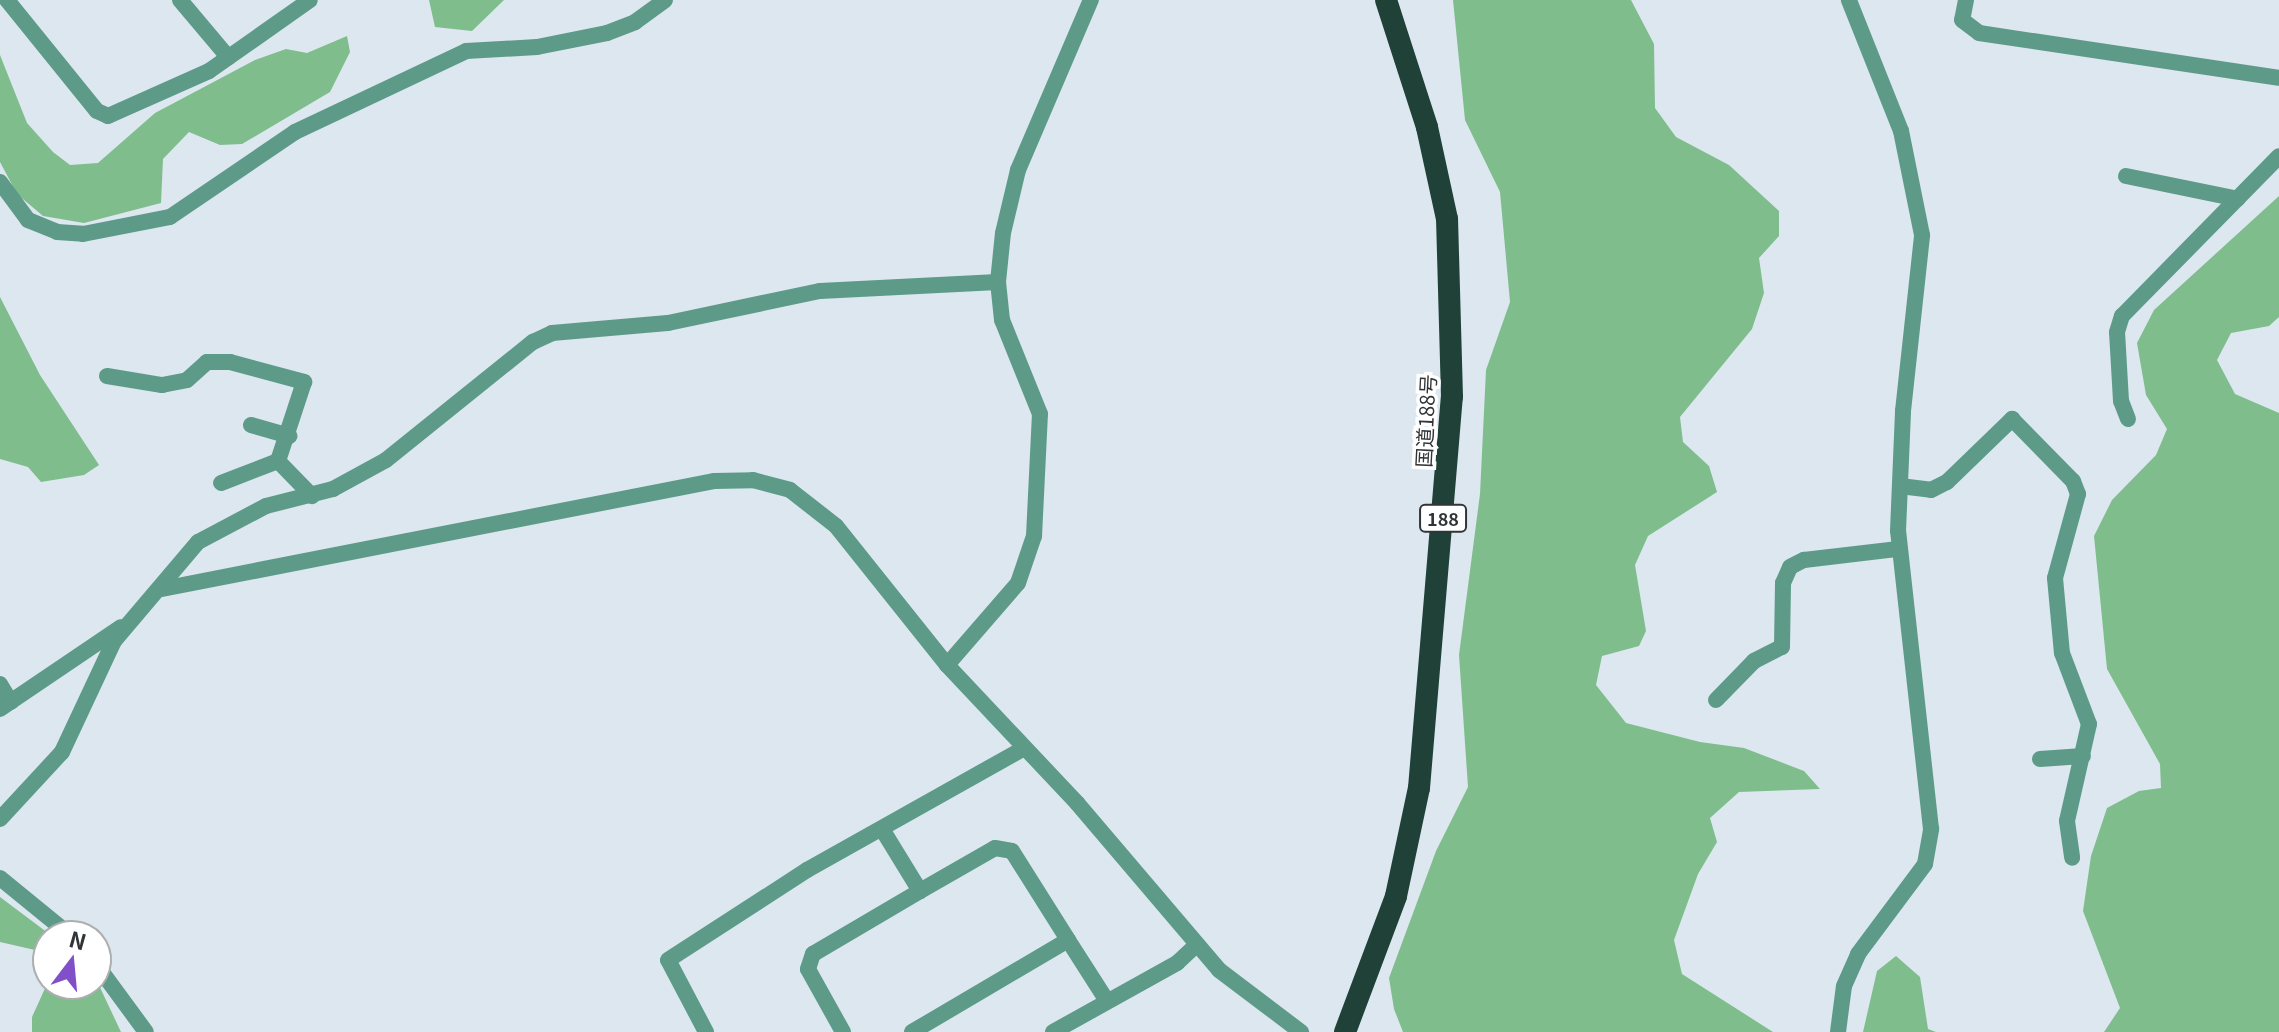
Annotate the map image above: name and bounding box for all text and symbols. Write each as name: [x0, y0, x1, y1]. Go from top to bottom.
street label: 国道188号: [1411, 374, 1439, 468]
road number: 188: [1419, 504, 1467, 532]
north arrow: [32, 920, 112, 1000]
text: N: [66, 921, 90, 957]

